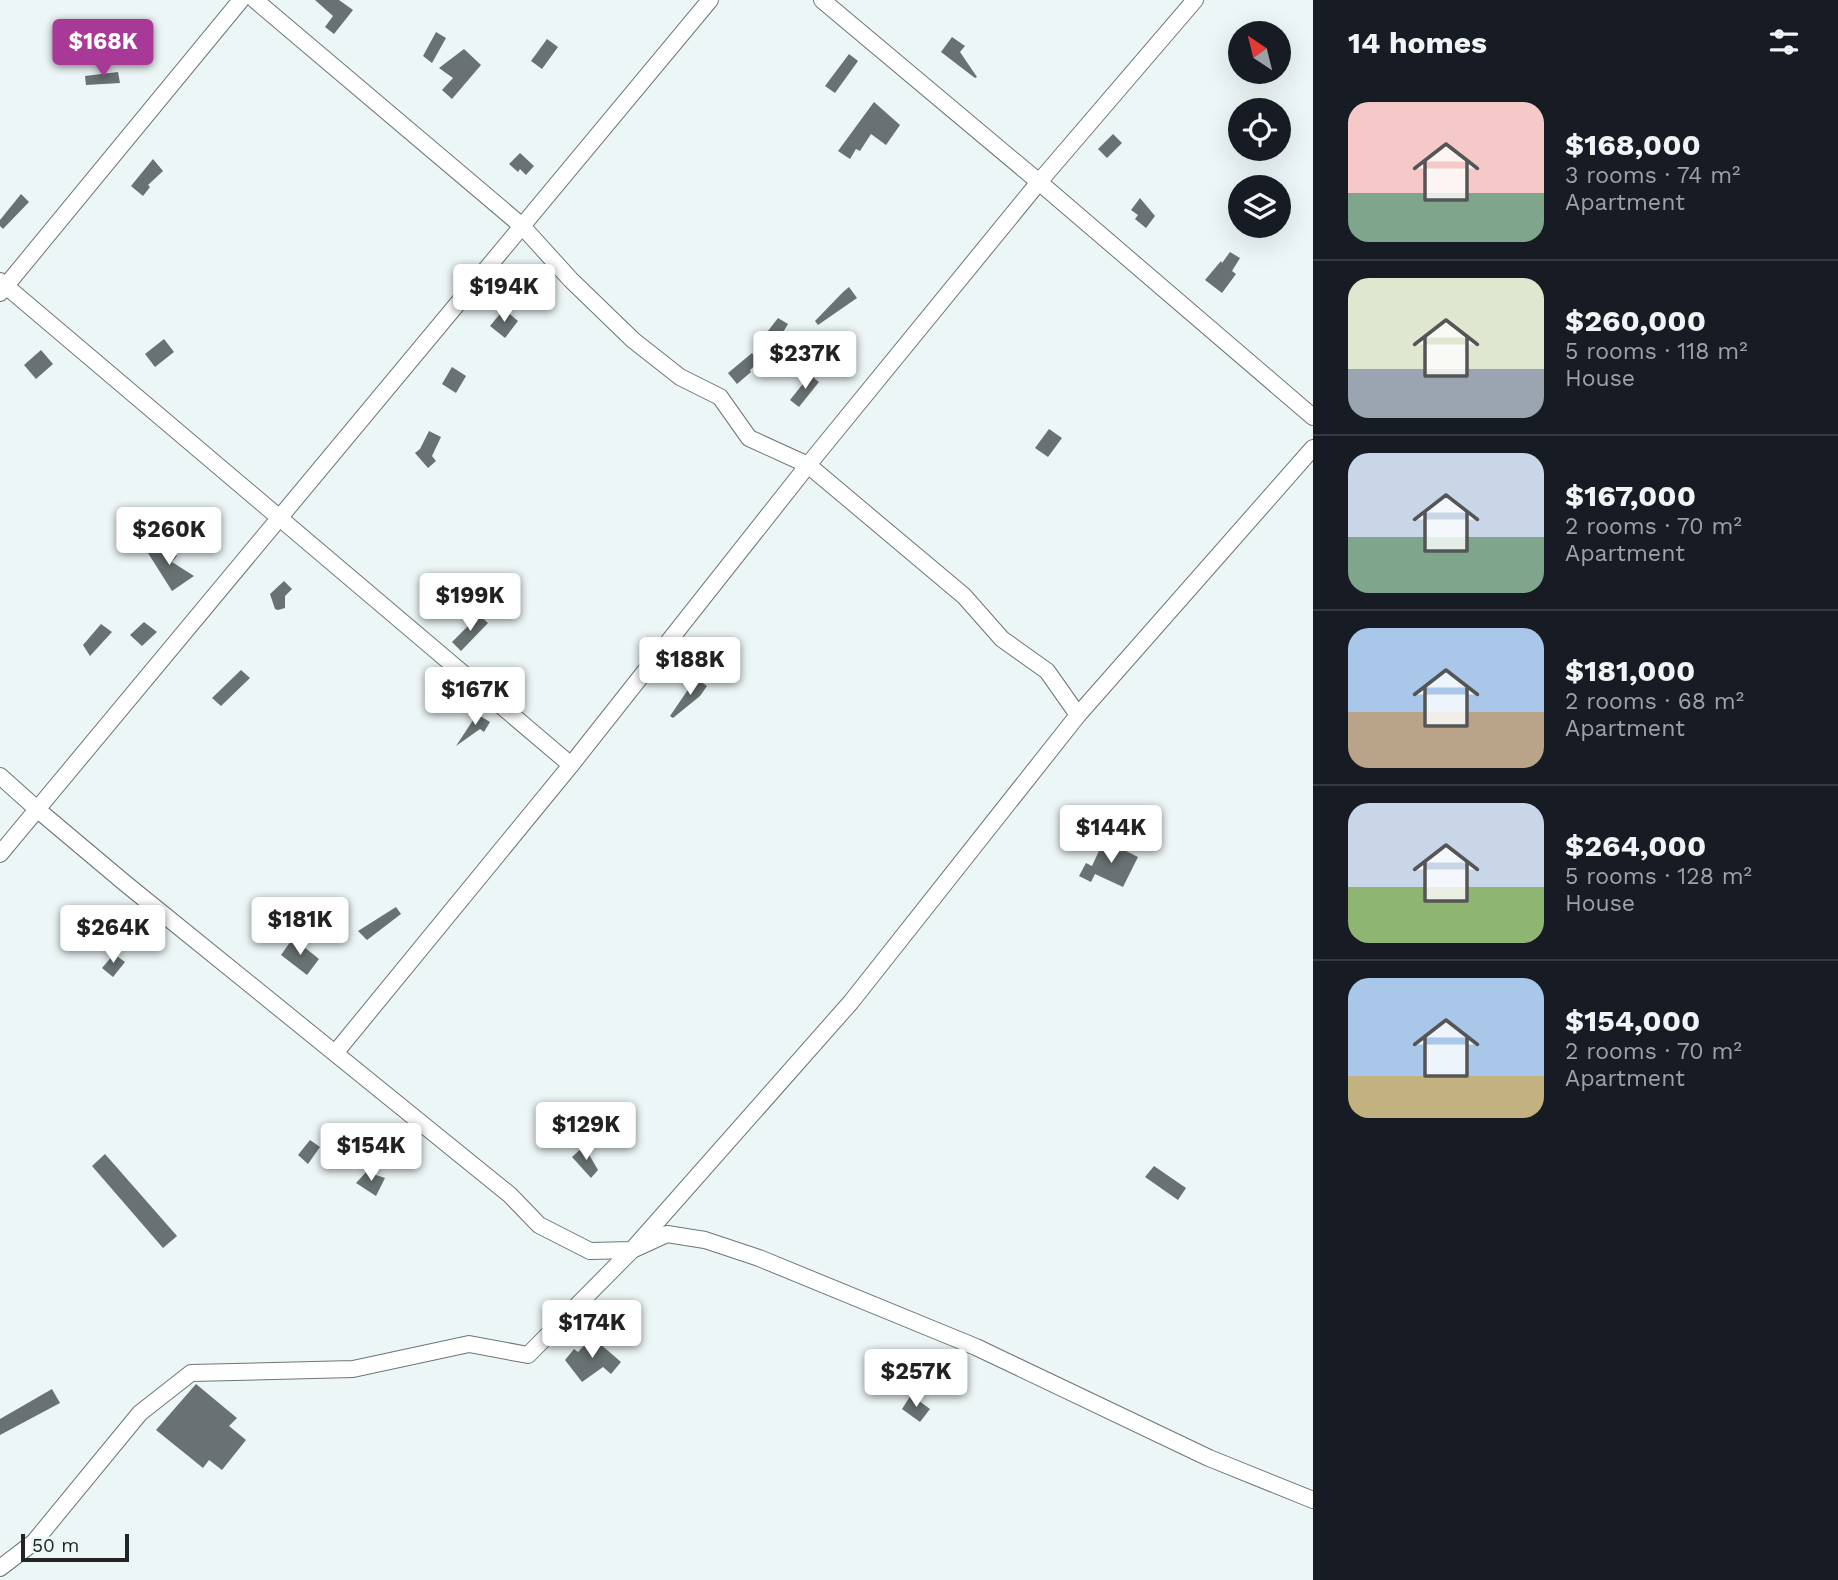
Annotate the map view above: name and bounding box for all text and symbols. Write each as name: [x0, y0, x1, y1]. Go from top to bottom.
pin: $168K: [54, 20, 152, 79]
north arrow: [1228, 21, 1292, 84]
map controls: [1228, 21, 1291, 238]
icon: filters: [1765, 23, 1803, 61]
text: 14 homes: [1348, 25, 1487, 60]
text: $168K: [68, 28, 138, 55]
button: locate: [1228, 98, 1291, 161]
text: $168,000: [1565, 127, 1701, 162]
icon: home: [1404, 130, 1488, 214]
text: 3 rooms · 74 m²: [1565, 162, 1740, 189]
button: layers: [1228, 175, 1291, 238]
text: Apartment: [1565, 189, 1685, 216]
pin: $194K: [455, 264, 553, 324]
text: $194K: [469, 273, 539, 300]
text: $260,000: [1565, 303, 1706, 338]
icon: home: [1404, 306, 1488, 390]
pin: $237K: [756, 332, 854, 391]
text: 5 rooms · 118 m²: [1565, 338, 1748, 365]
text: $237K: [769, 340, 841, 367]
text: House: [1565, 365, 1635, 392]
text: $167,000: [1565, 478, 1696, 513]
icon: home: [1404, 481, 1488, 565]
pin: $260K: [120, 508, 218, 567]
text: 2 rooms · 70 m²: [1565, 513, 1742, 540]
text: $260K: [132, 516, 206, 543]
text: Apartment: [1565, 540, 1685, 567]
pin: $199K: [421, 574, 519, 633]
text: $199K: [436, 582, 504, 609]
pin: $188K: [641, 638, 739, 697]
text: $188K: [655, 646, 725, 673]
text: $181,000: [1565, 653, 1695, 688]
icon: home: [1404, 656, 1488, 740]
pin: $167K: [426, 668, 524, 727]
text: $167K: [441, 676, 509, 703]
text: 2 rooms · 68 m²: [1565, 688, 1744, 715]
text: Apartment: [1565, 715, 1685, 742]
pin: $144K: [1062, 806, 1160, 865]
text: $144K: [1076, 814, 1146, 841]
text: $264,000: [1565, 828, 1706, 863]
icon: home: [1404, 831, 1488, 915]
text: 5 rooms · 128 m²: [1565, 863, 1752, 890]
text: House: [1565, 890, 1635, 917]
pin: $181K: [251, 898, 349, 957]
pin: $264K: [64, 906, 162, 965]
text: $181K: [268, 906, 332, 933]
text: $264K: [76, 914, 150, 941]
text: $154,000: [1565, 1003, 1700, 1038]
icon: home: [1404, 1006, 1488, 1090]
text: 2 rooms · 70 m²: [1565, 1038, 1742, 1065]
text: Apartment: [1565, 1065, 1685, 1092]
pin: $129K: [537, 1102, 635, 1162]
text: $129K: [552, 1111, 620, 1138]
pin: $154K: [322, 1124, 420, 1183]
text: $154K: [337, 1132, 405, 1159]
pin: $174K: [543, 1300, 641, 1360]
text: $174K: [558, 1309, 626, 1336]
pin: $257K: [867, 1350, 965, 1409]
text: $257K: [880, 1358, 952, 1385]
scale bar: [21, 1531, 130, 1563]
text: 50 m: [32, 1534, 79, 1557]

